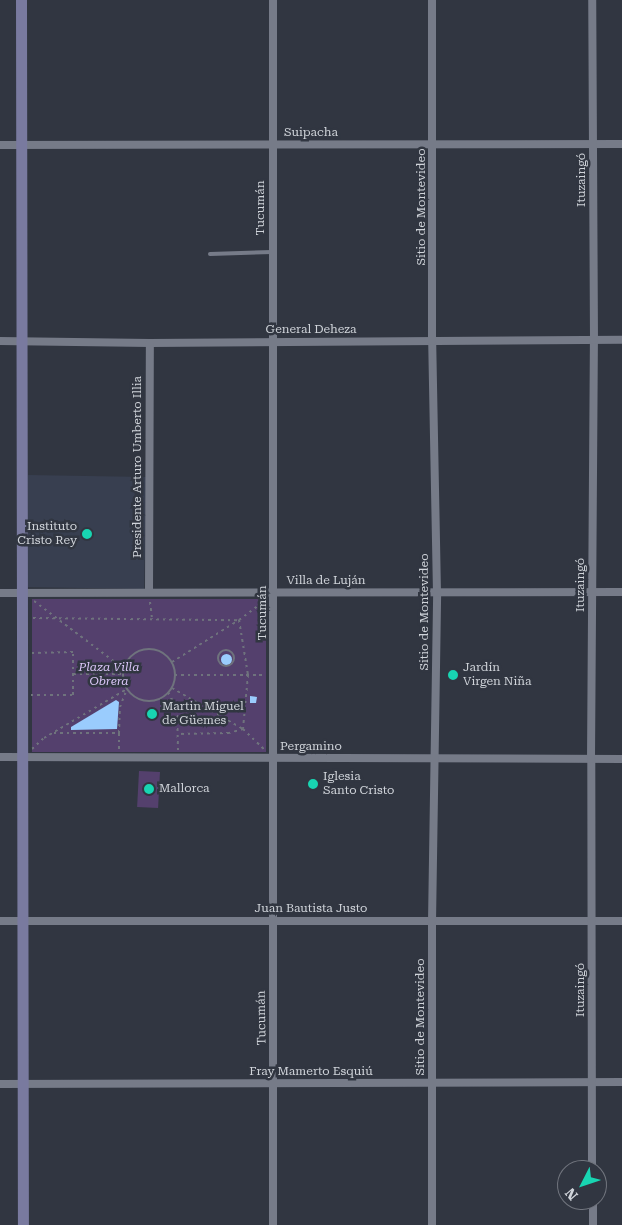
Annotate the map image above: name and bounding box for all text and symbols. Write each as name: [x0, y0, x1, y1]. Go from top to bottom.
street label: Suipacha: [284, 126, 338, 140]
street label: Sitio de Montevideo: [415, 148, 429, 266]
street label: Ituzaingó: [575, 153, 589, 207]
street label: Tucumán: [254, 181, 268, 235]
street label: General Deheza: [266, 323, 356, 337]
street label: Presidente Arturo Umberto Illia: [131, 376, 145, 558]
place label: Instituto Cristo Rey: [17, 520, 77, 548]
marker: Instituto Cristo Rey: [81, 528, 93, 540]
street label: Sitio de Montevideo: [418, 553, 432, 671]
street label: Ituzaingó: [574, 558, 588, 612]
street label: Villa de Luján: [286, 574, 366, 588]
street label: Tucumán: [256, 586, 270, 640]
park label: Plaza Villa Obrera: [79, 661, 139, 689]
place label: Jardín Virgen Niña: [463, 661, 532, 689]
marker: Jardín Virgen Niña: [447, 669, 459, 681]
place label: Martin Miguel de Güemes: [162, 700, 244, 728]
marker: Martin Miguel de Güemes: [146, 708, 158, 720]
street label: Pergamino: [280, 740, 342, 754]
place label: Iglesia Santo Cristo: [323, 770, 394, 798]
marker: Iglesia Santo Cristo: [307, 778, 319, 790]
place label: Mallorca: [159, 782, 210, 796]
marker: Mallorca: [143, 783, 155, 795]
street label: Juan Bautista Justo: [255, 902, 367, 916]
street label: Sitio de Montevideo: [414, 958, 428, 1076]
street label: Ituzaingó: [574, 963, 588, 1017]
street label: Tucumán: [254, 990, 270, 1046]
street label: Fray Mamerto Esquiú: [249, 1065, 373, 1079]
north arrow: [557, 1160, 607, 1210]
text: N: [562, 1185, 581, 1204]

